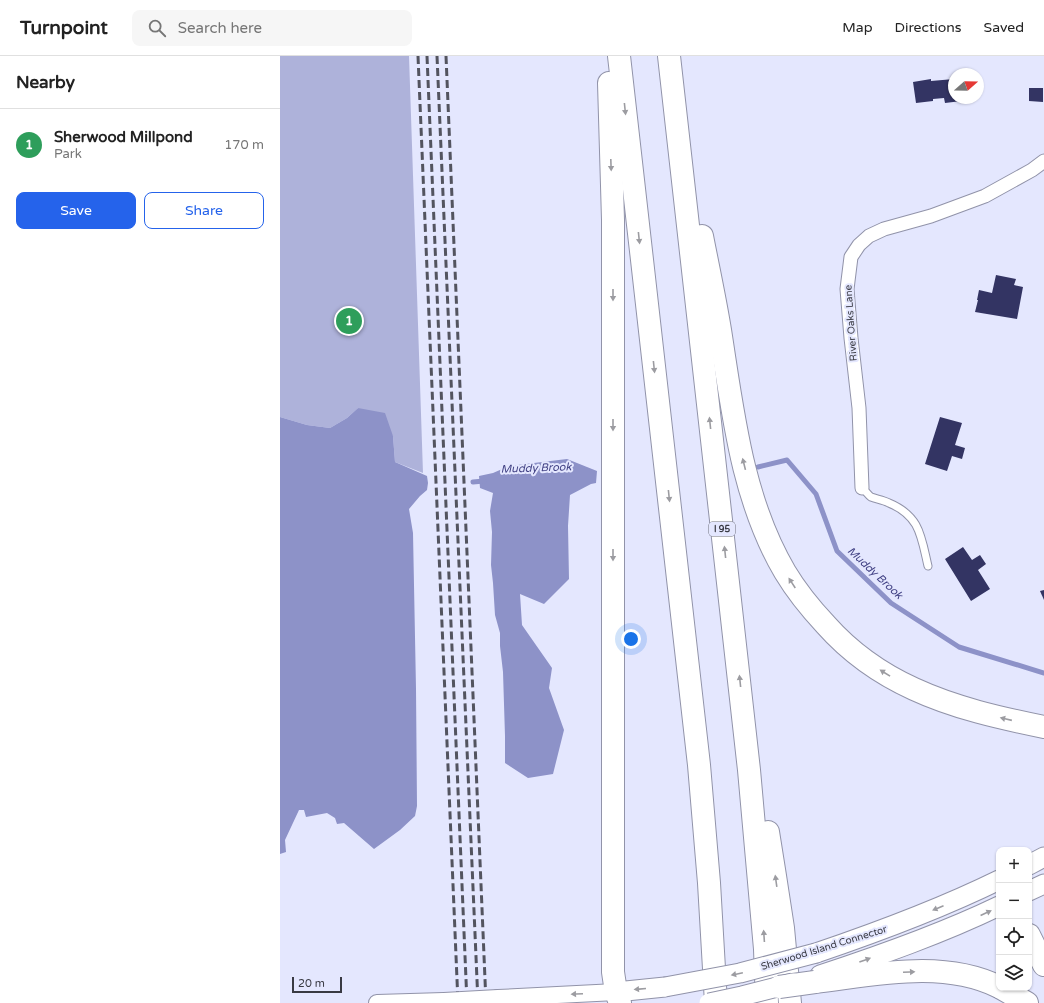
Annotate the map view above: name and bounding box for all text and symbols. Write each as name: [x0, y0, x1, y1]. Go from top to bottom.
search box: [132, 10, 412, 46]
text: Turnpoint: [20, 17, 108, 39]
icon: search: [146, 17, 168, 39]
text: Search here: [178, 19, 262, 37]
text: Map: [842, 19, 873, 36]
text: Directions: [895, 19, 962, 36]
text: Saved: [984, 19, 1024, 36]
north arrow: [948, 68, 984, 104]
text: Nearby: [16, 72, 75, 93]
one-way arrow: [622, 103, 628, 115]
text: Sherwood Millpond: [54, 128, 193, 146]
text: 1: [25, 137, 33, 153]
text: 170 m: [224, 137, 264, 153]
text: Park: [54, 146, 82, 162]
one-way arrow: [608, 159, 615, 171]
button: Save: [16, 192, 136, 229]
button: Share: [144, 192, 264, 229]
one-way arrow: [636, 232, 643, 244]
street label: River Oaks Lane: [842, 284, 860, 362]
one-way arrow: [610, 289, 616, 302]
pin: 1: [336, 306, 362, 336]
one-way arrow: [651, 361, 657, 373]
one-way arrow: [707, 417, 713, 429]
one-way arrow: [610, 419, 616, 432]
one-way arrow: [740, 458, 746, 470]
water label: Muddy Brook: [500, 460, 573, 476]
one-way arrow: [665, 490, 672, 502]
road number: I 95: [709, 522, 735, 536]
water label: Muddy Brook: [845, 544, 906, 603]
one-way arrow: [722, 546, 728, 558]
one-way arrow: [610, 549, 616, 562]
one-way arrow: [789, 578, 796, 589]
your location: [621, 629, 641, 649]
one-way arrow: [879, 670, 891, 677]
one-way arrow: [736, 675, 743, 687]
one-way arrow: [1000, 716, 1012, 722]
map controls: [996, 847, 1032, 991]
button: +: [996, 847, 1032, 883]
one-way arrow: [773, 875, 779, 887]
button: −: [996, 883, 1032, 919]
one-way arrow: [932, 906, 944, 912]
one-way arrow: [980, 909, 992, 915]
button: locate: [996, 919, 1032, 955]
street label: Sherwood Island Connector: [760, 923, 889, 973]
one-way arrow: [760, 930, 767, 942]
button: layers: [996, 955, 1032, 991]
one-way arrow: [859, 957, 871, 963]
one-way arrow: [903, 968, 916, 975]
one-way arrow: [731, 971, 743, 977]
scale bar: [292, 975, 342, 994]
text: 20 m: [298, 977, 325, 990]
one-way arrow: [634, 986, 646, 993]
one-way arrow: [570, 991, 583, 997]

